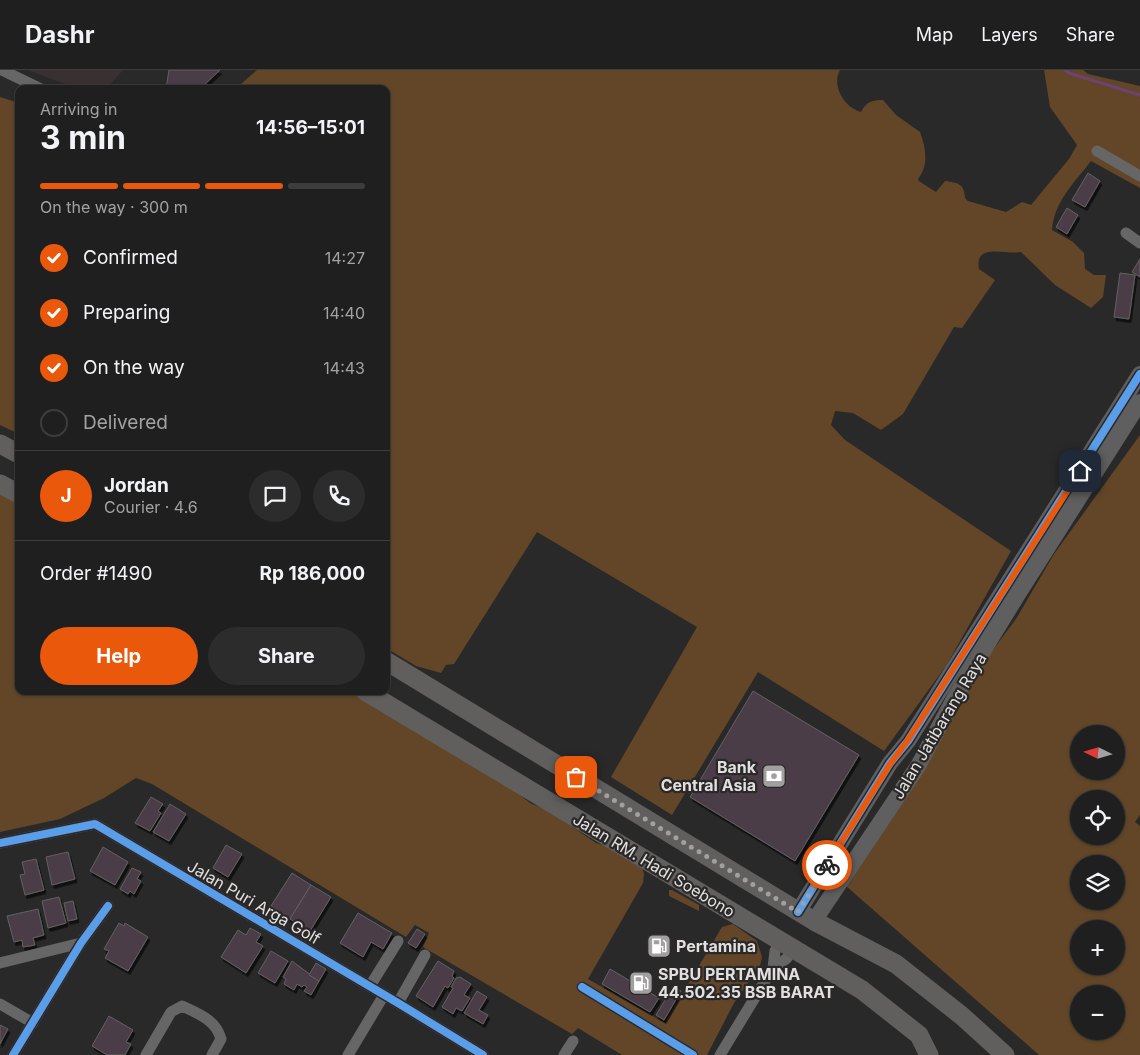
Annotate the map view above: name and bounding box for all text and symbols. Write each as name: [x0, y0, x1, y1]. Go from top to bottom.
text: Dashr: [25, 20, 94, 49]
text: Map: [916, 24, 953, 45]
text: Layers: [981, 24, 1038, 45]
text: Share: [1066, 24, 1115, 45]
text: Arriving in: [40, 99, 117, 119]
text: 14:56–15:01: [256, 116, 365, 139]
text: 3 min: [40, 118, 126, 157]
text: On the way · 300 m: [40, 197, 188, 217]
icon: check: [40, 244, 68, 272]
text: Confirmed: [83, 246, 178, 269]
text: 14:27: [325, 248, 365, 268]
icon: check: [40, 299, 68, 327]
text: Preparing: [83, 301, 170, 324]
text: 14:40: [323, 303, 365, 323]
icon: check: [40, 354, 68, 382]
text: On the way: [83, 356, 185, 379]
text: 14:43: [323, 358, 365, 378]
text: Delivered: [83, 411, 168, 434]
pin: [1059, 450, 1101, 492]
icon: home: [1066, 457, 1094, 485]
button: chat: [249, 470, 301, 522]
button: phone: [313, 470, 365, 522]
text: Jordan: [104, 474, 169, 497]
text: J: [60, 484, 72, 507]
text: Courier · 4.6: [104, 497, 198, 517]
text: Order #1490: [40, 562, 152, 585]
text: Rp 186,000: [259, 562, 365, 585]
button: Help: [40, 627, 198, 685]
button: Share: [208, 627, 365, 685]
street label: Jalan Jatibarang Raya: [887, 649, 991, 803]
north arrow: [1070, 725, 1125, 780]
map controls: [1070, 725, 1125, 1040]
pin: [555, 756, 597, 798]
place label: Bank Central Asia: [661, 757, 757, 795]
icon: bag: [562, 763, 590, 791]
bank icon: Bank Central Asia: [761, 763, 787, 789]
button: locate: [1070, 790, 1125, 845]
street label: Jalan RM. Hadi Soebono: [569, 809, 739, 921]
courier: [802, 840, 852, 890]
icon: bike: [813, 851, 841, 879]
button: layers: [1070, 855, 1125, 910]
street label: Jalan Puri Arga Golf: [184, 856, 324, 948]
button: +: [1070, 920, 1125, 975]
fuel station icon: Pertamina: [646, 933, 672, 959]
place label: Pertamina: [676, 936, 756, 956]
place label: SPBU PERTAMINA 44.502.35 BSB BARAT: [658, 964, 835, 1002]
fuel station icon: SPBU PERTAMINA 44.502.35 BSB BARAT: [628, 970, 654, 996]
button: −: [1070, 985, 1125, 1040]

